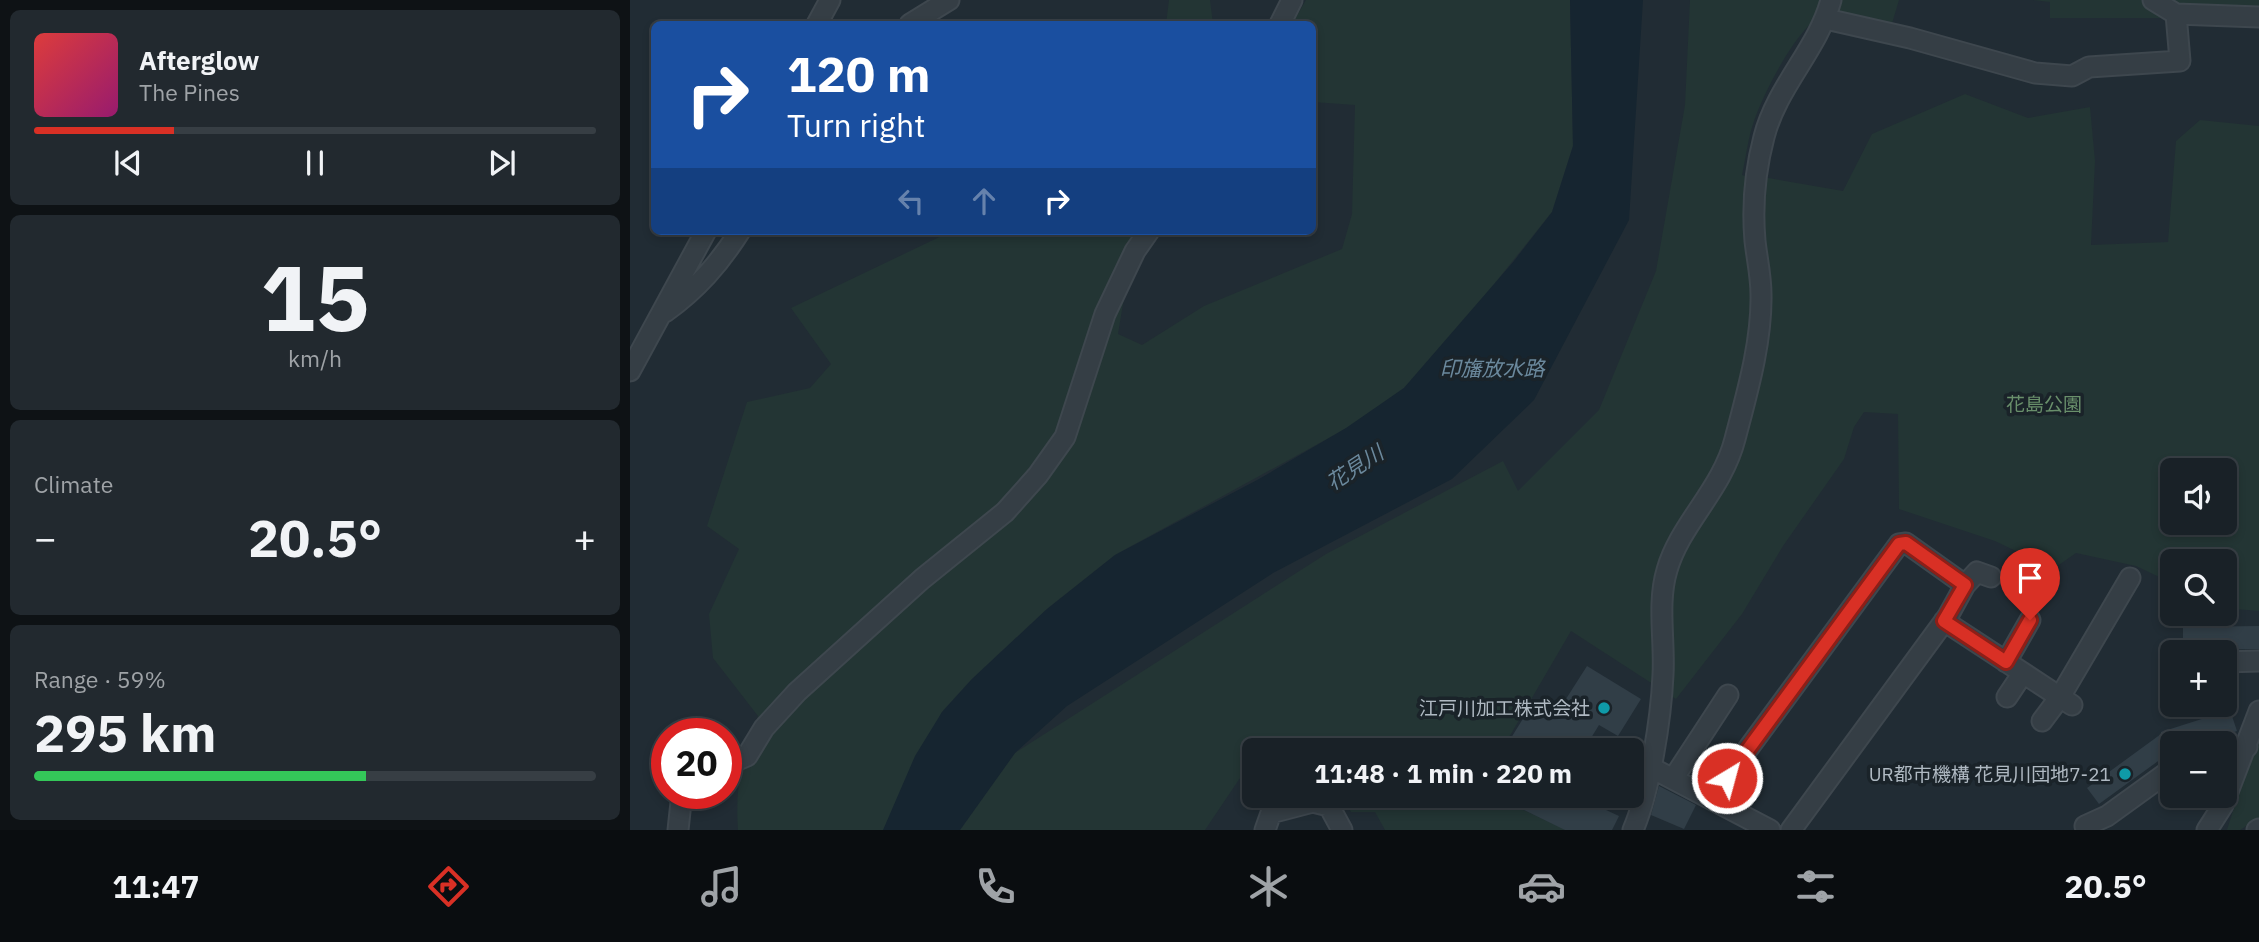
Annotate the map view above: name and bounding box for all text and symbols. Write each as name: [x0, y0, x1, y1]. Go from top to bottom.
text: 120 m: [787, 42, 931, 105]
text: Afterglow: [139, 43, 259, 77]
icon: right: [672, 49, 763, 140]
text: The Pines: [139, 77, 240, 107]
text: Turn right: [787, 104, 925, 146]
icon: previous: [109, 144, 147, 182]
icon: pause: [296, 144, 334, 182]
icon: next: [483, 144, 521, 182]
icon: left: [892, 182, 930, 220]
icon: ahead: [965, 182, 1003, 220]
icon: right: [1038, 182, 1076, 220]
text: 15: [260, 238, 370, 356]
text: km/h: [288, 343, 342, 373]
water label: 印旛放水路: [1440, 354, 1546, 382]
park label: 花島公園: [2006, 392, 2082, 416]
water label: 花見川: [1320, 437, 1390, 496]
map controls: [2160, 458, 2237, 808]
button: sound: [2160, 458, 2237, 535]
text: Climate: [34, 469, 113, 499]
text: 20.5°: [248, 504, 382, 571]
text: −: [34, 513, 57, 562]
text: +: [573, 513, 596, 562]
pin: [2000, 548, 2060, 620]
button: search: [2160, 549, 2237, 626]
icon: arrive: [2011, 559, 2049, 597]
button: +: [2160, 640, 2237, 717]
text: Range · 59%: [34, 664, 166, 694]
place label: 江戸川加工株式会社: [1419, 696, 1590, 720]
text: 295 km: [34, 699, 216, 766]
marker: 江戸川加工株式会社: [1596, 700, 1612, 716]
speed limit sign: 20: [651, 718, 742, 809]
button: −: [2160, 731, 2237, 808]
position arrow: [1690, 741, 1764, 815]
text: 11:48 · 1 min · 220 m: [1314, 756, 1572, 790]
place label: UR都市機構 花見川団地7-21: [1869, 762, 2111, 786]
marker: UR都市機構 花見川団地7-21: [2117, 766, 2133, 782]
icon: directions: [424, 862, 473, 911]
icon: music: [697, 862, 746, 911]
icon: phone: [971, 862, 1020, 911]
icon: climate: [1244, 862, 1293, 911]
icon: car: [1517, 862, 1566, 911]
icon: filters: [1791, 862, 1840, 911]
text: 11:47: [112, 865, 200, 907]
text: 20.5°: [2064, 865, 2147, 907]

